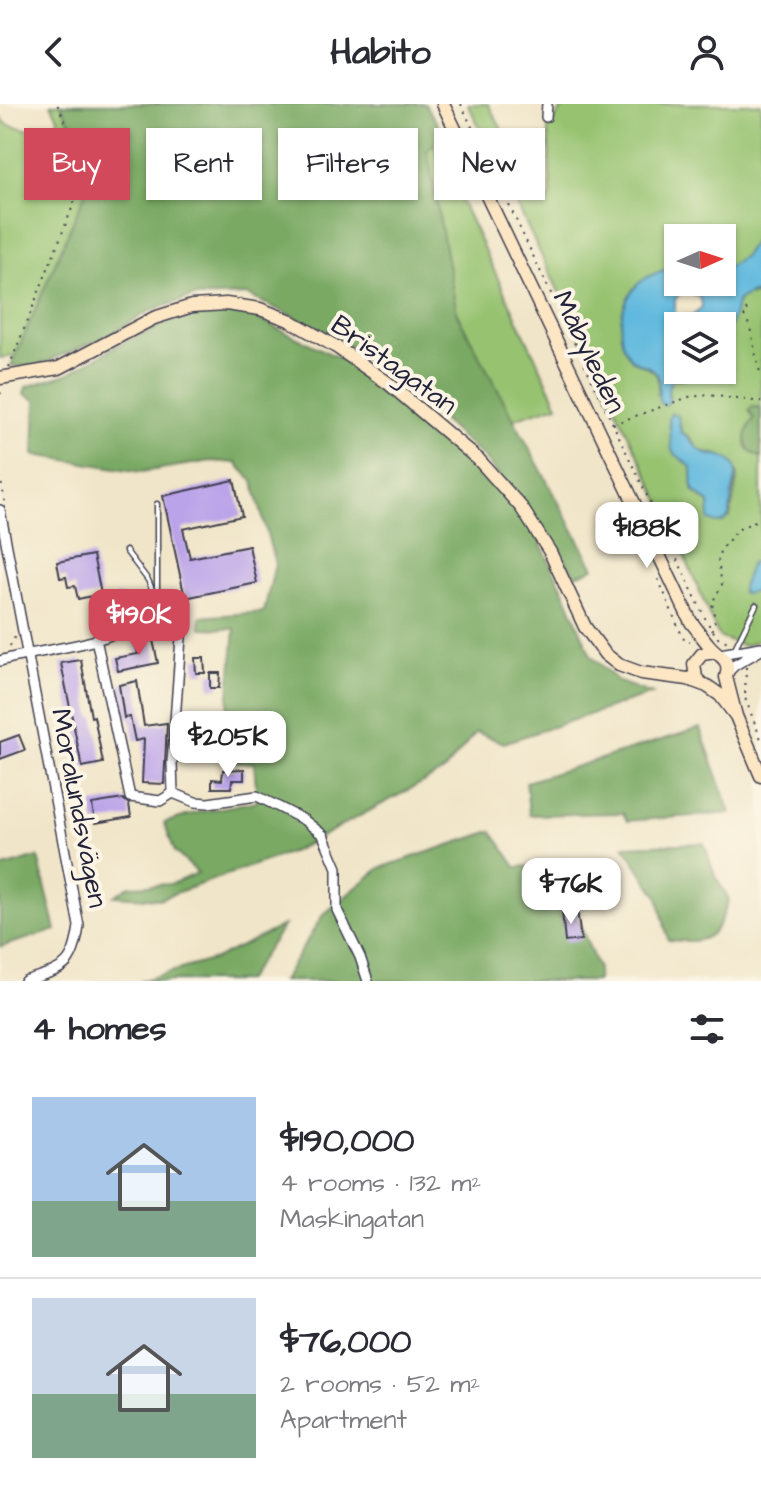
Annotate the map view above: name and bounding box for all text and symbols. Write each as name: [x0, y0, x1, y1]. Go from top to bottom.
text: Habito: [330, 27, 431, 78]
icon: back: [32, 30, 76, 74]
icon: person: [685, 30, 729, 74]
chip: Buy: [24, 128, 130, 200]
chip: Rent: [146, 128, 262, 200]
chip: Filters: [278, 128, 418, 200]
chip: New: [434, 128, 545, 200]
north arrow: [664, 224, 736, 296]
map controls: [664, 224, 736, 384]
street label: Måbyleden: [541, 284, 635, 421]
street label: Bristagatan: [322, 306, 465, 425]
button: layers: [664, 312, 736, 384]
pin: $188K: [591, 502, 703, 570]
text: $188K: [613, 510, 681, 546]
pin: $190K: [83, 589, 195, 657]
text: $190K: [107, 597, 171, 633]
street label: Moralundsvägen: [40, 705, 117, 911]
pin: $205K: [172, 711, 284, 779]
text: $205K: [188, 719, 268, 755]
pin: $76K: [524, 858, 618, 926]
text: $76K: [540, 866, 602, 902]
text: 4 homes: [32, 1005, 167, 1053]
icon: filters: [685, 1007, 729, 1051]
text: $190,000: [280, 1117, 414, 1165]
icon: home: [96, 1129, 192, 1225]
text: 4 rooms · 132 m²: [280, 1165, 481, 1201]
text: Maskingatan: [280, 1201, 424, 1237]
text: $76,000: [280, 1318, 412, 1366]
icon: home: [96, 1330, 192, 1426]
text: 2 rooms · 52 m²: [280, 1366, 480, 1402]
text: Apartment: [280, 1402, 407, 1438]

